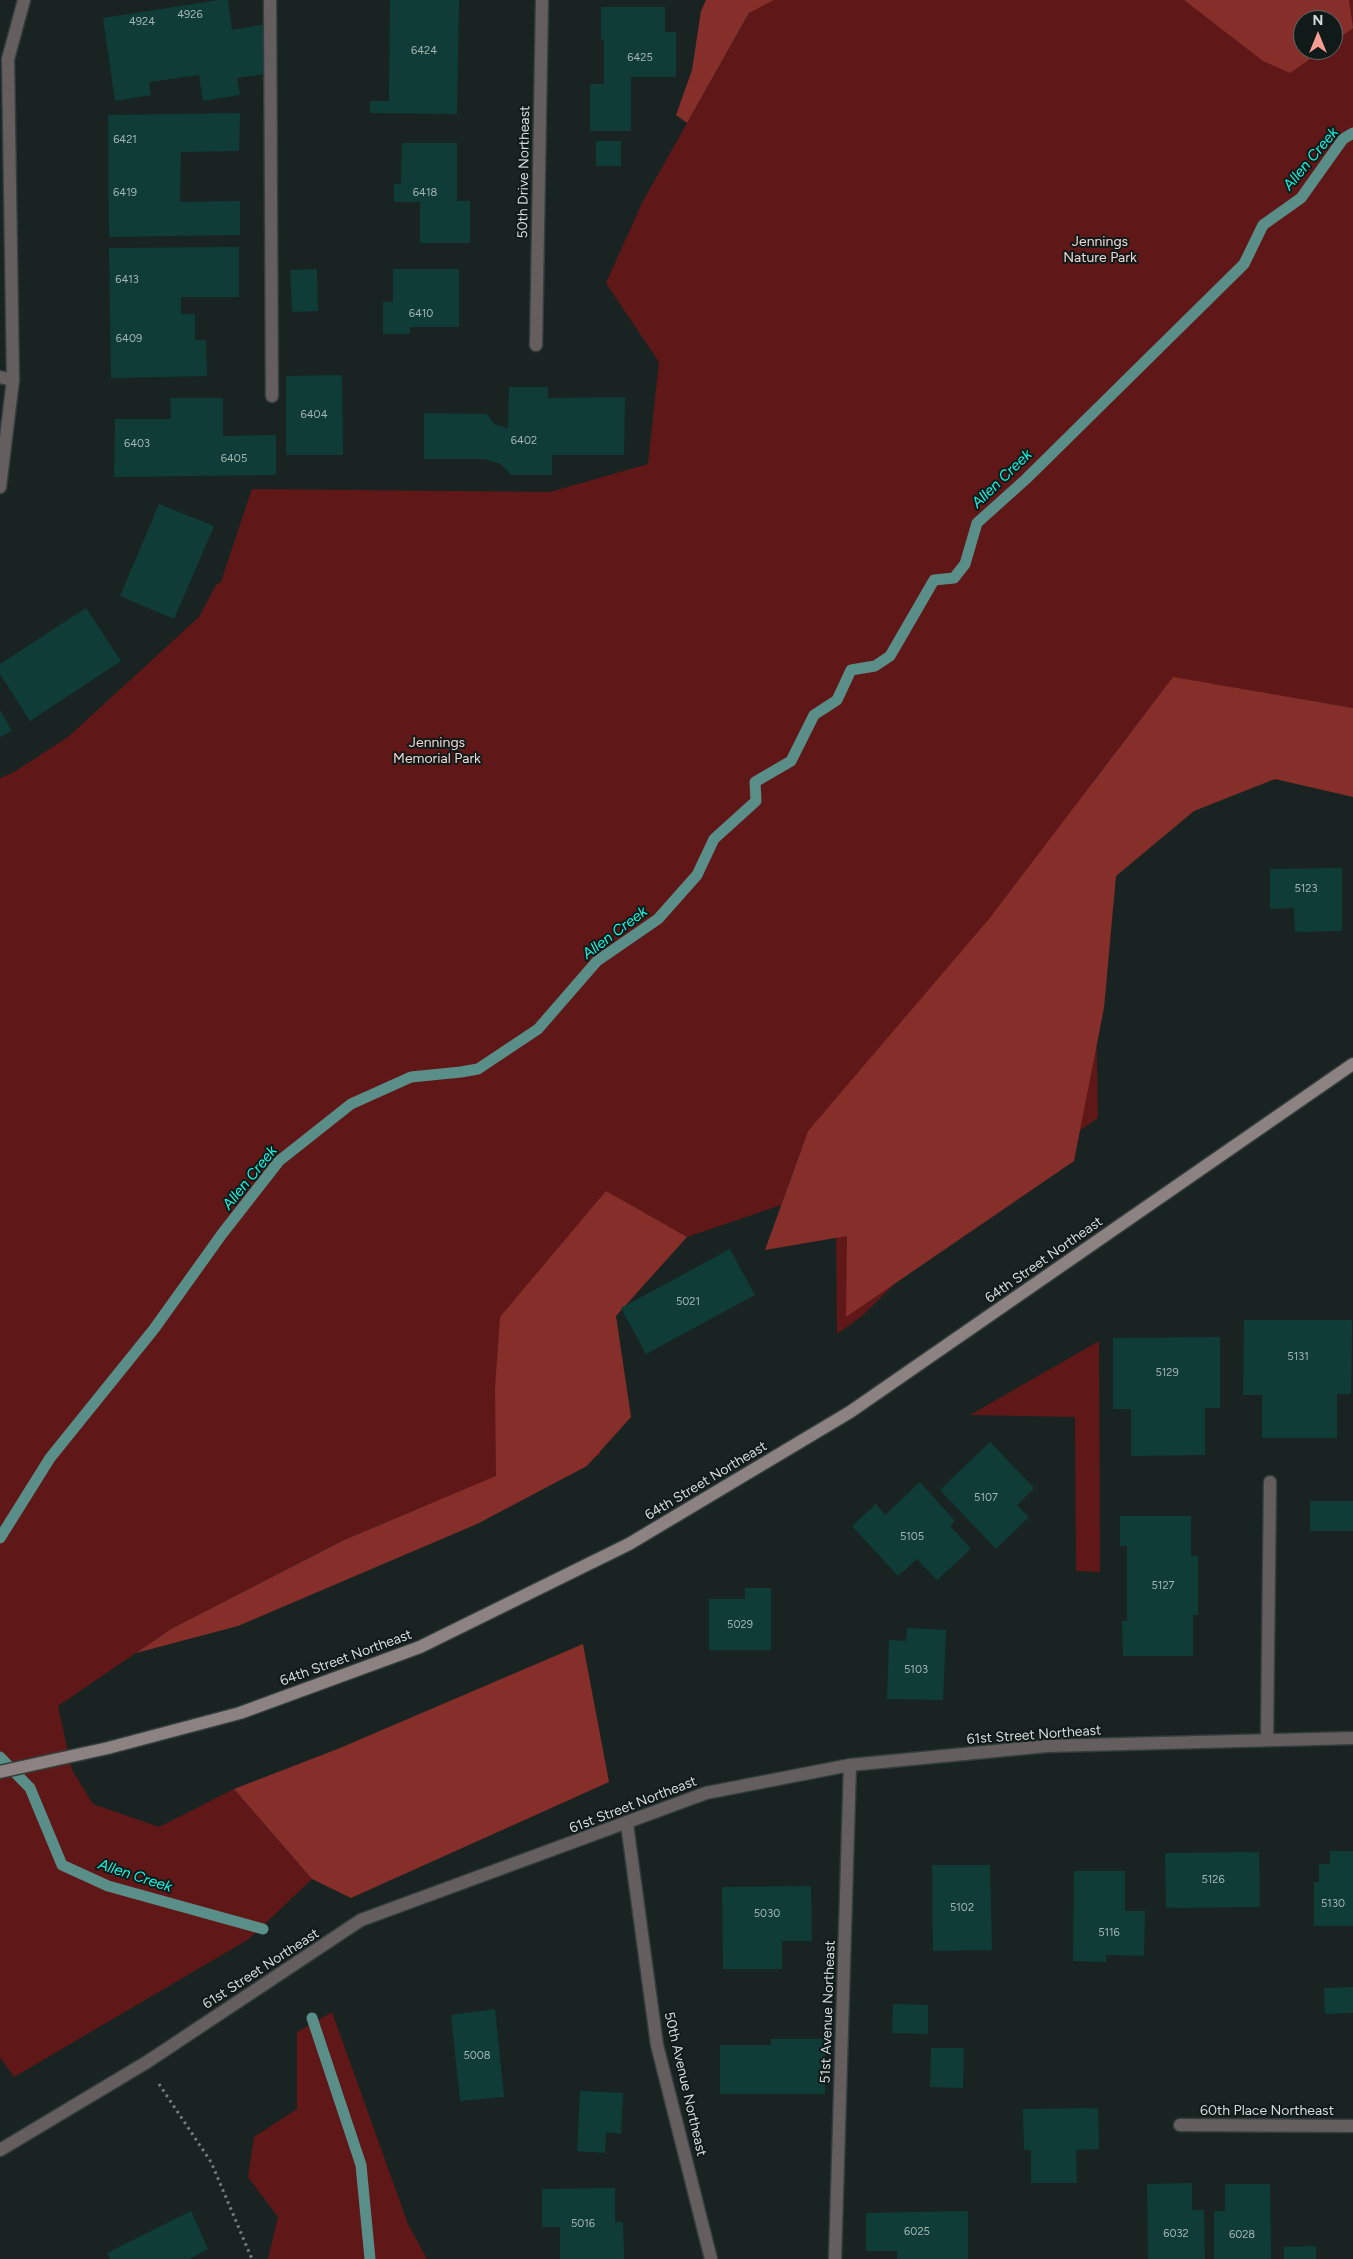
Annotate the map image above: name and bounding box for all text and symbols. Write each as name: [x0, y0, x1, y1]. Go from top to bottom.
house number: 4926: [177, 8, 203, 22]
north arrow: [1293, 10, 1343, 60]
text: N: [1313, 12, 1323, 29]
house number: 4924: [129, 15, 155, 29]
house number: 6424: [411, 44, 437, 58]
house number: 6425: [627, 51, 653, 65]
street label: 50th Drive Northeast: [514, 105, 534, 239]
water label: Allen Creek: [1279, 124, 1343, 194]
house number: 6421: [113, 133, 137, 147]
house number: 6419: [113, 186, 137, 200]
house number: 6418: [413, 186, 437, 200]
park label: Jennings Nature Park: [1063, 234, 1137, 266]
house number: 6413: [115, 273, 139, 287]
house number: 6410: [409, 307, 433, 321]
house number: 6409: [116, 332, 142, 346]
house number: 6404: [301, 408, 327, 422]
house number: 6402: [511, 434, 537, 448]
house number: 6403: [124, 437, 150, 451]
water label: Allen Creek: [968, 446, 1036, 512]
house number: 6405: [221, 452, 247, 466]
park label: Jennings Memorial Park: [393, 735, 481, 768]
house number: 5123: [1294, 882, 1318, 896]
water label: Allen Creek: [579, 903, 651, 963]
water label: Allen Creek: [219, 1142, 281, 1214]
street label: 64th Street Northeast: [982, 1213, 1106, 1307]
house number: 5021: [676, 1295, 700, 1309]
house number: 5131: [1287, 1350, 1309, 1364]
house number: 5129: [1155, 1366, 1179, 1380]
street label: 64th Street Northeast: [642, 1438, 770, 1524]
house number: 5107: [974, 1491, 998, 1505]
house number: 5105: [900, 1530, 924, 1544]
house number: 5127: [1152, 1579, 1174, 1593]
house number: 5029: [727, 1618, 753, 1632]
street label: 64th Street Northeast: [278, 1626, 414, 1690]
house number: 5103: [904, 1663, 928, 1677]
street label: 61st Street Northeast: [966, 1722, 1102, 1748]
street label: 61st Street Northeast: [567, 1773, 699, 1837]
water label: Allen Creek: [96, 1856, 174, 1896]
house number: 5126: [1201, 1873, 1225, 1887]
house number: 5130: [1321, 1897, 1345, 1911]
house number: 5102: [950, 1901, 974, 1915]
house number: 5030: [754, 1907, 780, 1921]
street label: 61st Street Northeast: [200, 1925, 322, 2013]
house number: 5116: [1098, 1926, 1120, 1940]
street label: 51st Avenue Northeast: [817, 1940, 839, 2084]
street label: 50th Avenue Northeast: [660, 2010, 710, 2158]
house number: 5008: [463, 2049, 491, 2063]
street label: 60th Place Northeast: [1200, 2103, 1334, 2119]
house number: 5016: [571, 2217, 595, 2231]
house number: 6025: [904, 2225, 930, 2239]
house number: 6032: [1163, 2227, 1189, 2241]
house number: 6028: [1229, 2228, 1255, 2242]

